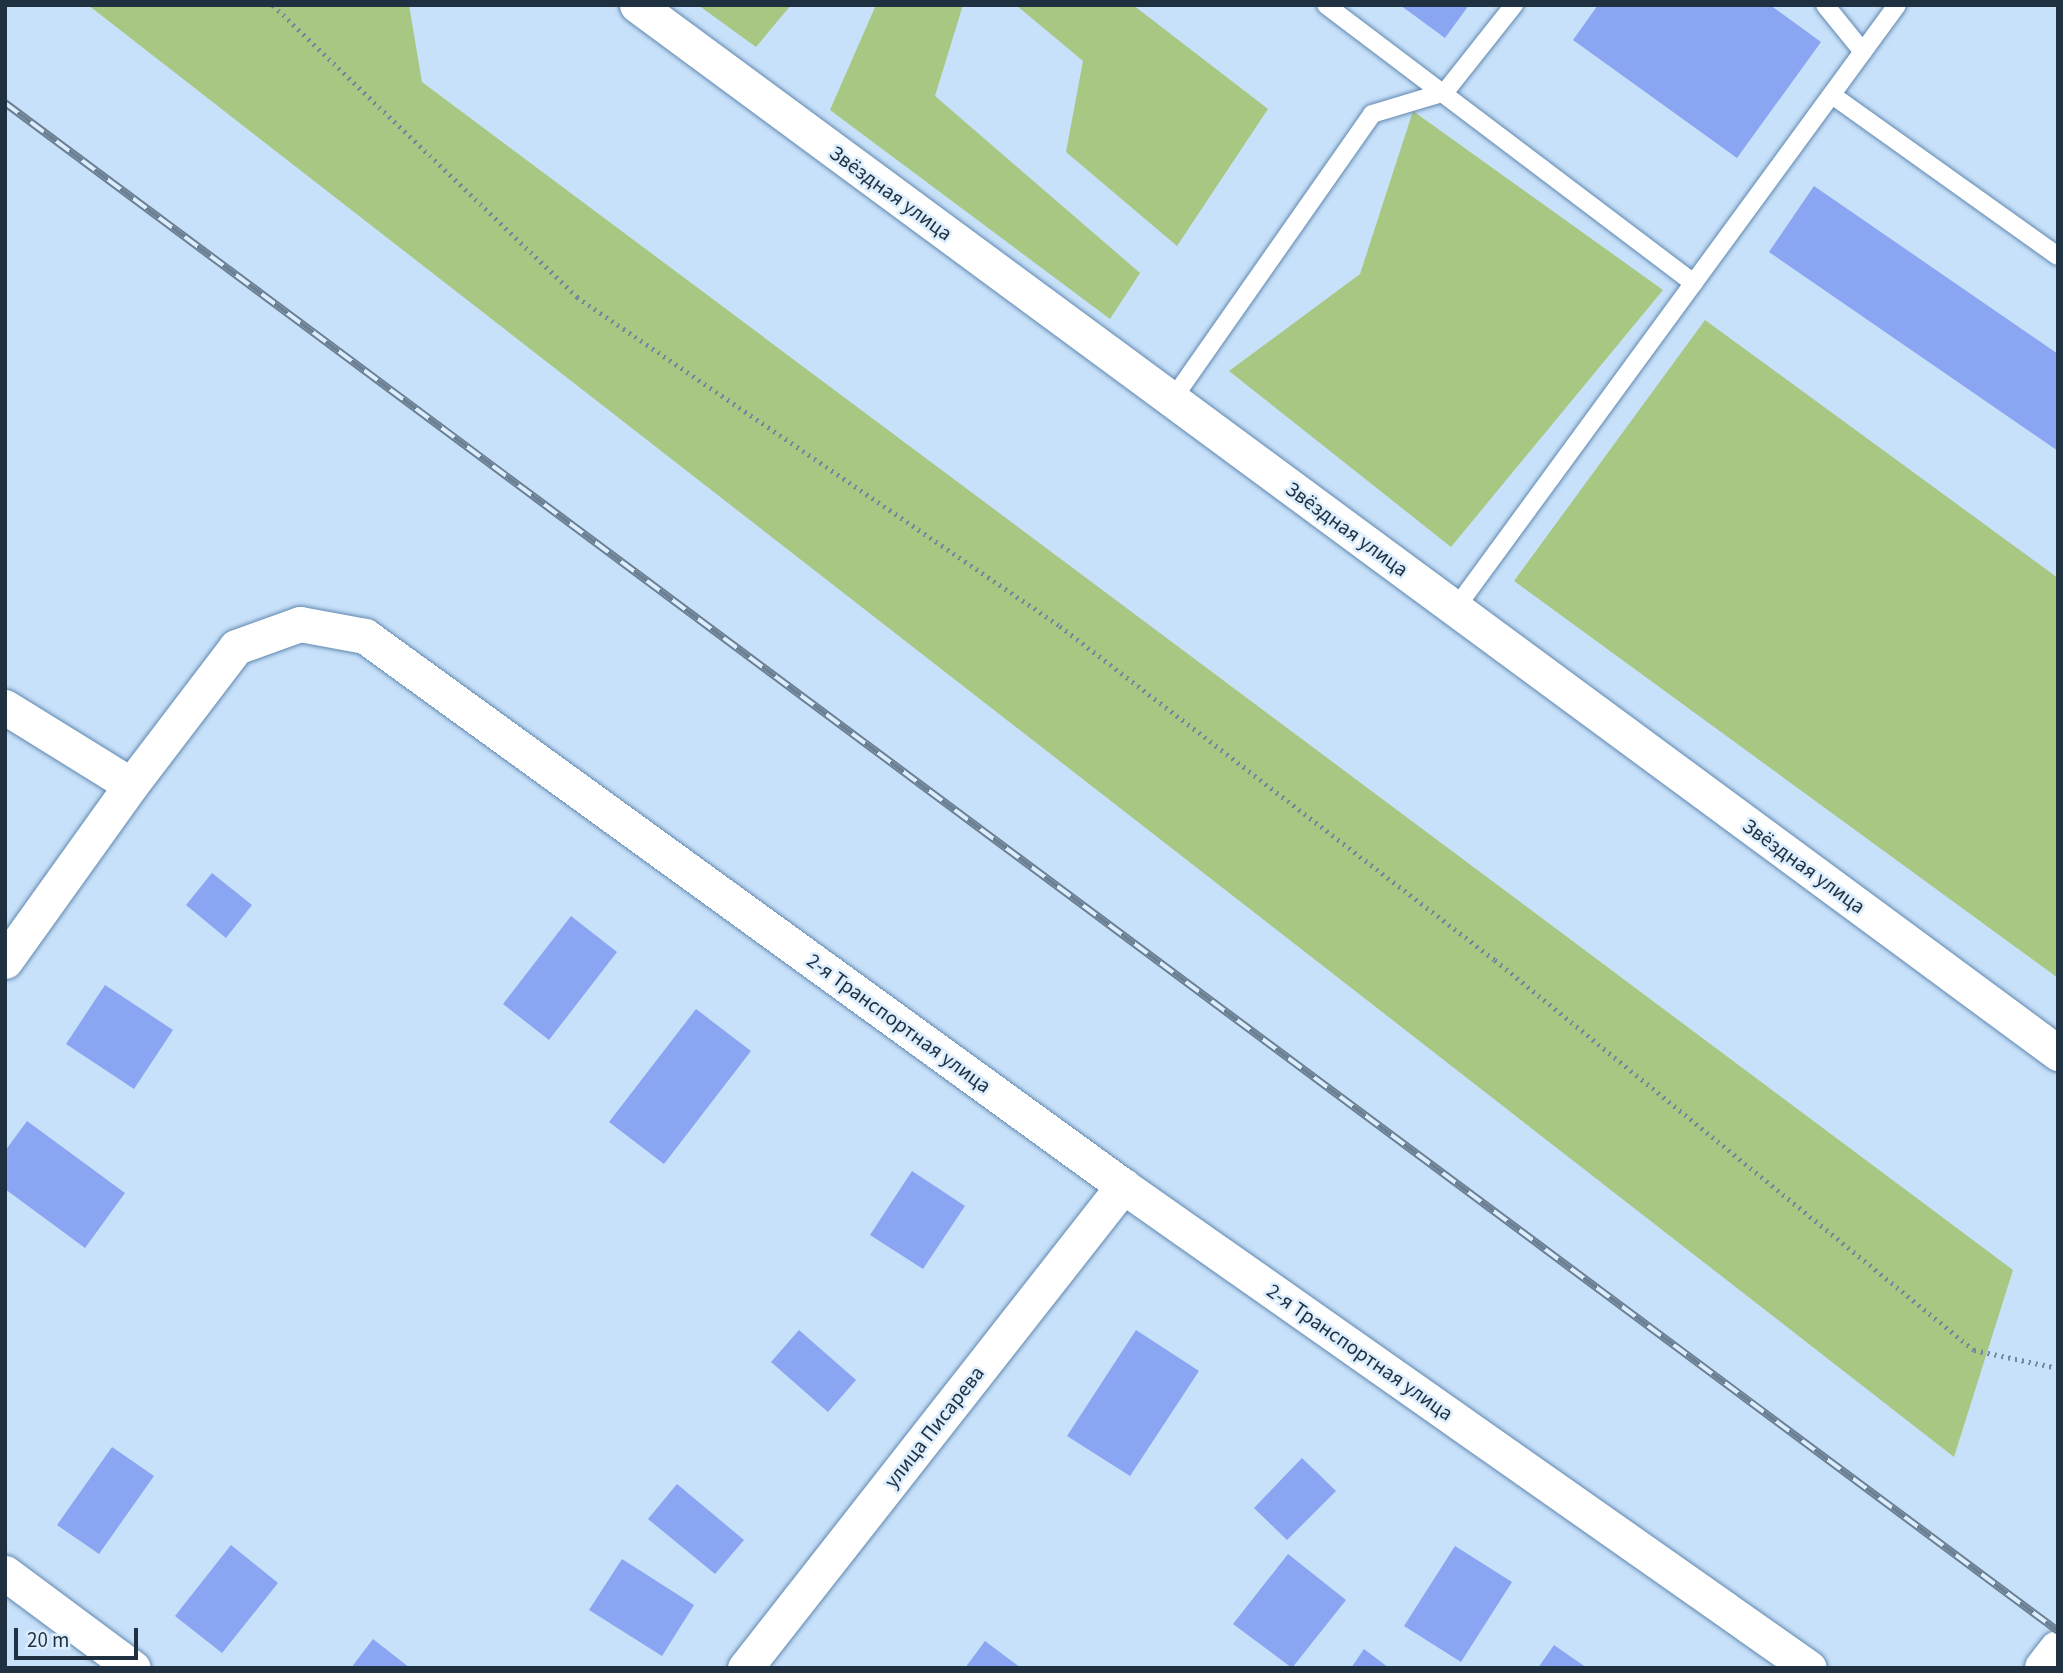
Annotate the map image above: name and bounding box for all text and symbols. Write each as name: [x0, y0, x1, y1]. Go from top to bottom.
street label: Звёздная улица: [825, 140, 957, 246]
street label: Звёздная улица: [1281, 476, 1413, 582]
street label: Звёздная улица: [1738, 813, 1870, 919]
street label: 2-я Транспортная улица: [802, 948, 996, 1098]
street label: 2-я Транспортная улица: [1262, 1278, 1458, 1426]
street label: улица Писарева: [879, 1361, 989, 1493]
scale bar: [18, 1614, 142, 1658]
text: 20 m: [27, 1625, 69, 1655]

